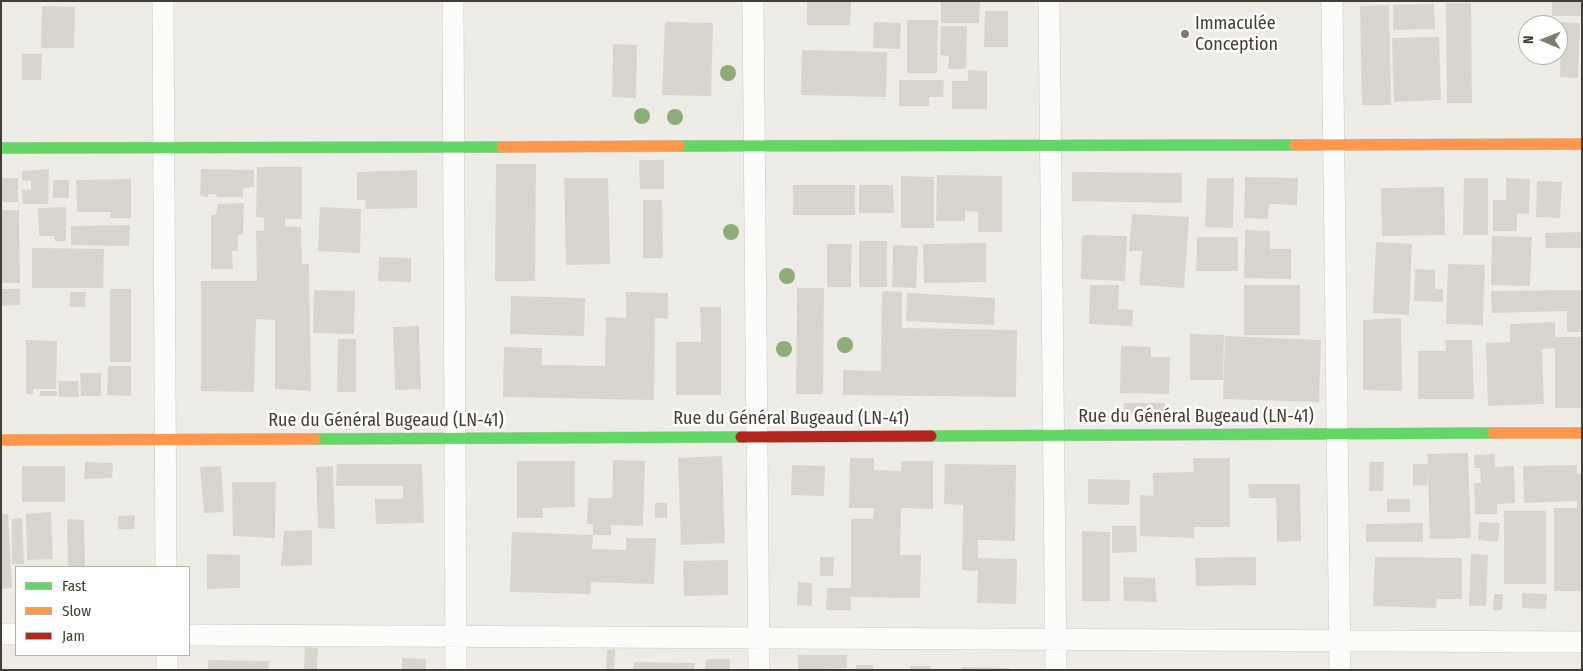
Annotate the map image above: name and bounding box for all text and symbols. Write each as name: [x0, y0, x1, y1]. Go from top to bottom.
place label: Immaculée Conception: [1195, 13, 1278, 56]
north arrow: [1518, 15, 1568, 65]
marker: Immaculée Conception: [1179, 28, 1191, 40]
text: N: [1520, 35, 1537, 44]
street label: Rue du Général Bugeaud (LN-41): [1078, 406, 1314, 428]
street label: Rue du Général Bugeaud (LN-41): [673, 408, 909, 430]
street label: Rue du Général Bugeaud (LN-41): [268, 410, 504, 432]
legend: [15, 566, 190, 656]
text: Fast: [62, 577, 86, 595]
text: Slow: [62, 602, 91, 620]
text: Jam: [62, 627, 85, 645]

